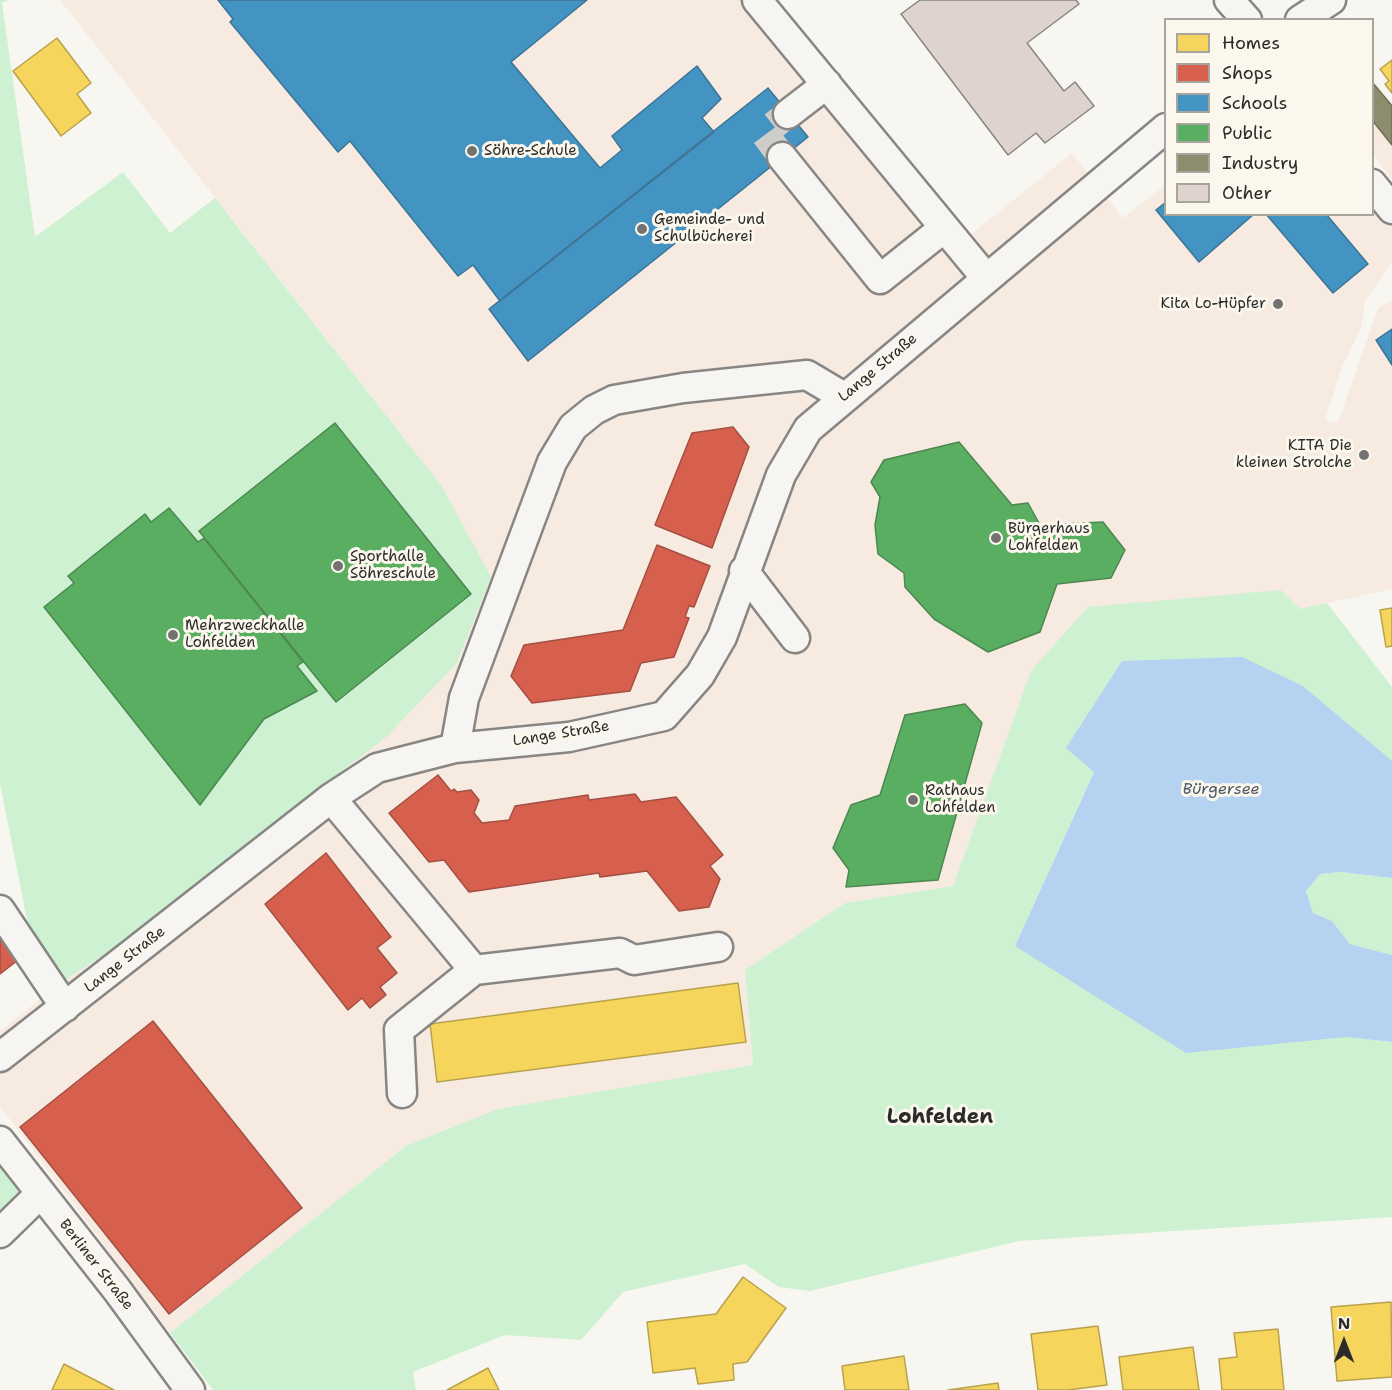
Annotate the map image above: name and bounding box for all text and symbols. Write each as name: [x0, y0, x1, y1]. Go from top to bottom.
legend: [1164, 18, 1374, 216]
text: Homes: [1222, 31, 1280, 55]
text: Shops: [1222, 61, 1273, 85]
text: Schools: [1222, 91, 1288, 115]
text: Public: [1222, 121, 1272, 145]
place label: Söhre-Schule: [484, 142, 577, 160]
marker: Söhre-Schule: [465, 144, 479, 158]
text: Industry: [1222, 151, 1298, 175]
text: Other: [1222, 181, 1272, 205]
place label: Gemeinde- und Schulbücherei: [654, 211, 765, 246]
marker: Gemeinde- und Schulbücherei: [635, 222, 649, 236]
place label: Kita Lo-Hüpfer: [1161, 295, 1266, 313]
marker: Kita Lo-Hüpfer: [1271, 297, 1285, 311]
street label: Lange Straße: [835, 330, 921, 406]
place label: KITA Die kleinen Strolche: [1236, 437, 1352, 472]
marker: KITA Die kleinen Strolche: [1357, 448, 1371, 462]
place label: Bürgerhaus Lohfelden: [1008, 520, 1090, 555]
marker: Bürgerhaus Lohfelden: [989, 531, 1003, 545]
place label: Sporthalle Söhreschule: [350, 548, 436, 583]
marker: Sporthalle Söhreschule: [331, 559, 345, 573]
place label: Mehrzweckhalle Lohfelden: [185, 617, 305, 652]
marker: Mehrzweckhalle Lohfelden: [166, 628, 180, 642]
street label: Lange Straße: [511, 717, 611, 751]
water label: Bürgersee: [1182, 780, 1260, 800]
place label: Rathaus Lohfelden: [925, 782, 995, 817]
marker: Rathaus Lohfelden: [906, 793, 920, 807]
street label: Lange Straße: [81, 923, 169, 997]
district label: Lohfelden: [887, 1105, 993, 1131]
street label: Berliner Straße: [55, 1216, 137, 1314]
north arrow: [1314, 1312, 1374, 1372]
text: N: [1338, 1313, 1350, 1334]

